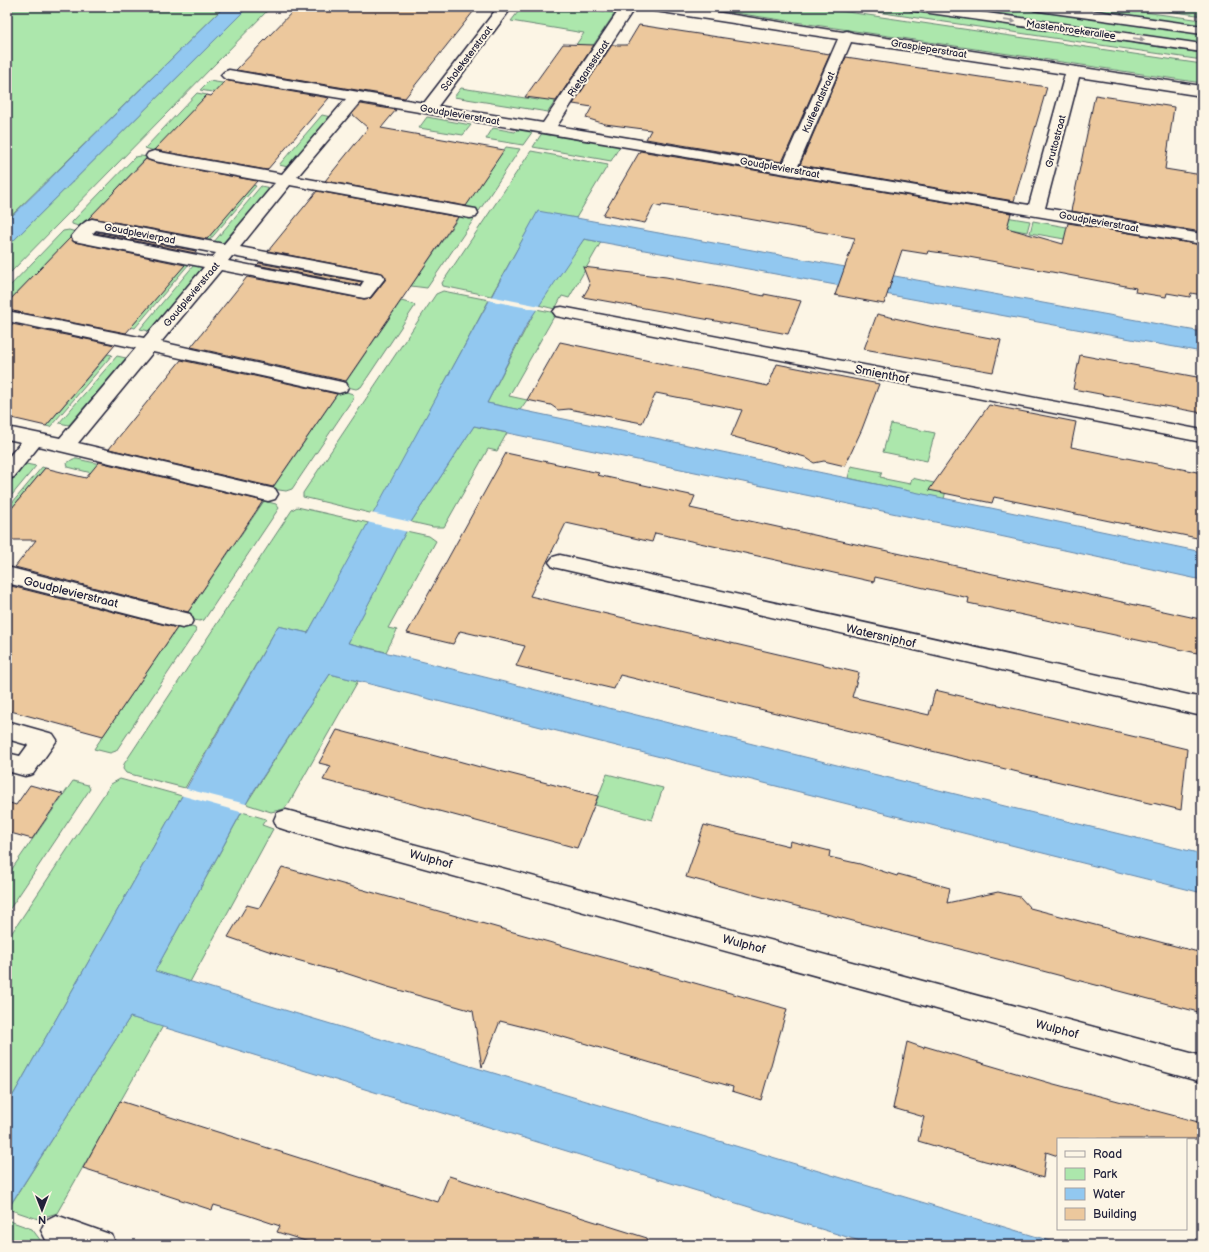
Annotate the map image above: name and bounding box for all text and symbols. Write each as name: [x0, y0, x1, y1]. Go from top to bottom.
one-way arrow: [1004, 18, 1016, 24]
street label: Mastenbroekerallee: [1025, 18, 1116, 42]
street label: Scholeksterstraat: [438, 24, 495, 94]
one-way arrow: [1133, 36, 1145, 42]
street label: Graspieperstraat: [890, 37, 968, 61]
street label: Rietgansstraat: [565, 38, 612, 99]
street label: Kuifeendstraat: [800, 70, 838, 135]
street label: Goudplevierstraat: [419, 102, 501, 128]
street label: Gruttostraat: [1043, 114, 1069, 169]
street label: Goudplevierstraat: [739, 155, 821, 181]
street label: Goudplevierstraat: [1058, 209, 1140, 235]
street label: Goudplevierpad: [103, 221, 177, 247]
street label: Goudplevierstraat: [161, 260, 222, 329]
street label: Smienthof: [854, 362, 910, 387]
street label: Goudplevierstraat: [22, 573, 120, 612]
street label: Watersniphof: [844, 621, 918, 652]
street label: Wulphof: [408, 847, 454, 873]
street label: Wulphof: [721, 932, 767, 958]
street label: Wulphof: [1034, 1017, 1080, 1043]
legend: [1057, 1138, 1187, 1230]
text: Road: [1093, 1147, 1122, 1162]
text: Park: [1093, 1167, 1117, 1182]
text: Water: [1093, 1187, 1125, 1202]
north arrow: [22, 1190, 62, 1230]
text: Building: [1093, 1207, 1137, 1222]
text: N: [38, 1213, 46, 1226]

